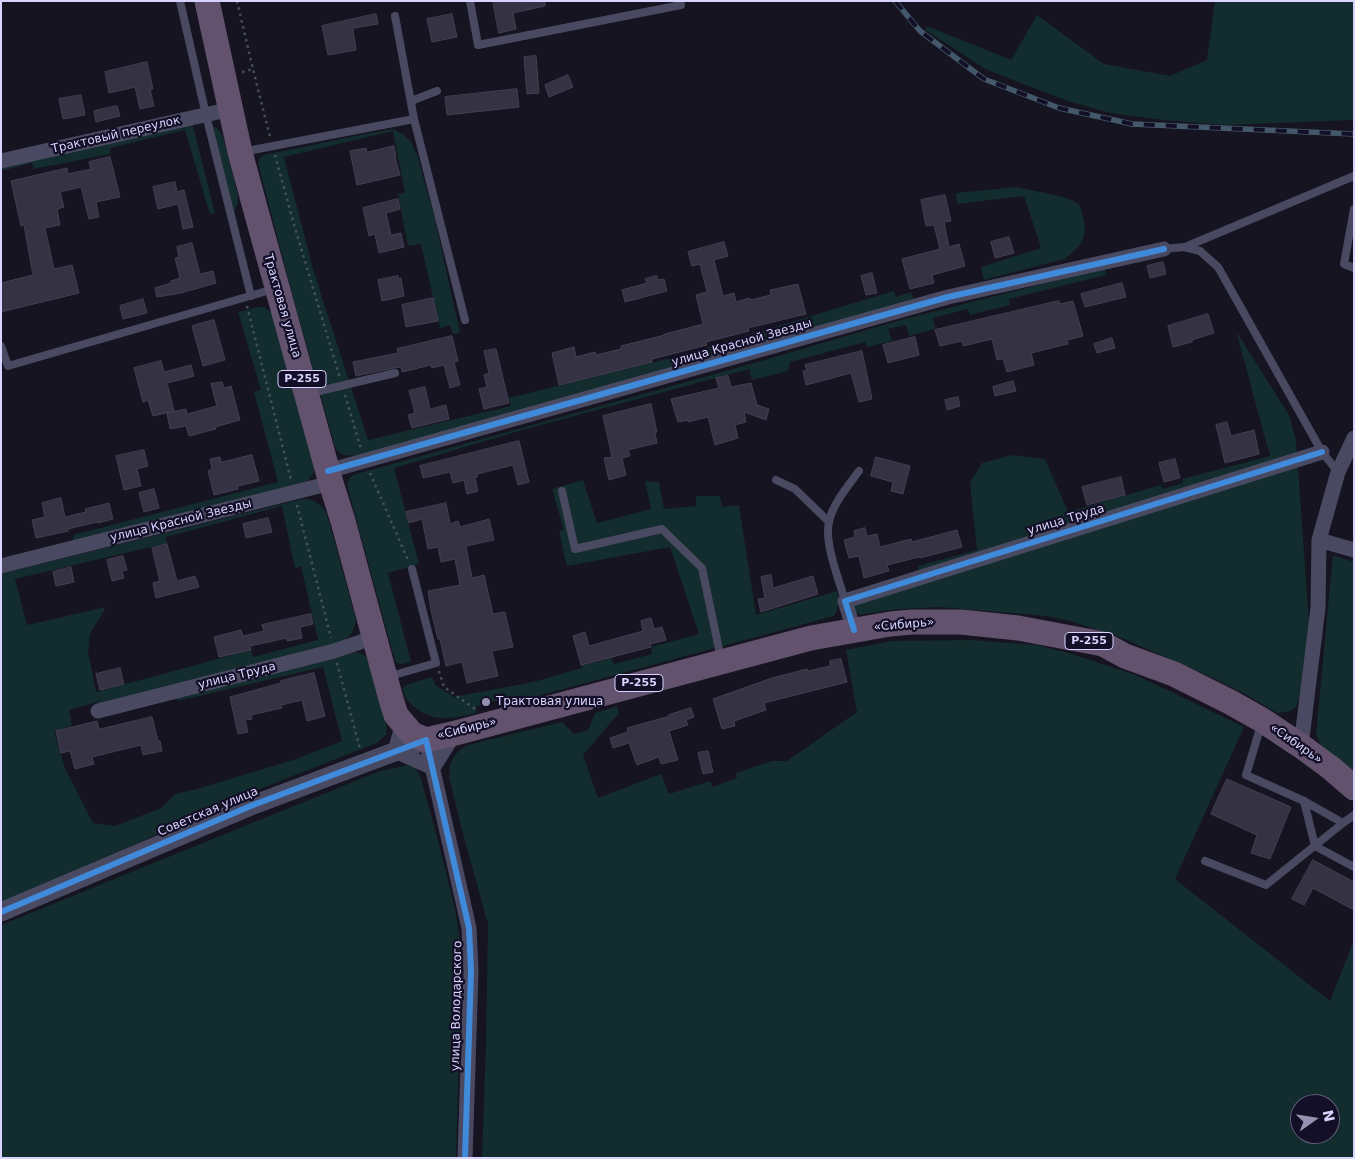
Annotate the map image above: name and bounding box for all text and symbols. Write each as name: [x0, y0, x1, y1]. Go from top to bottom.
street label: Трактовый переулок: [50, 113, 182, 157]
street label: Трактовая улица: [260, 252, 304, 360]
street label: улица Красной Звезды: [670, 316, 814, 370]
road number: Р-255: [278, 370, 326, 388]
street label: улица Красной Звезды: [109, 496, 253, 546]
street label: улица Труда: [1026, 501, 1106, 539]
street label: «Сибирь»: [873, 615, 935, 635]
road number: Р-255: [1065, 632, 1113, 649]
street label: улица Труда: [197, 659, 277, 693]
road number: Р-255: [615, 674, 663, 691]
place label: Трактовая улица: [496, 695, 603, 709]
marker: Трактовая улица: [480, 696, 492, 708]
street label: «Сибирь»: [436, 715, 498, 743]
street label: «Сибирь»: [1267, 721, 1325, 767]
street label: Советская улица: [156, 784, 260, 840]
street label: улица Володарского: [449, 941, 465, 1071]
north arrow: [1290, 1094, 1340, 1144]
text: N: [1320, 1108, 1338, 1123]

